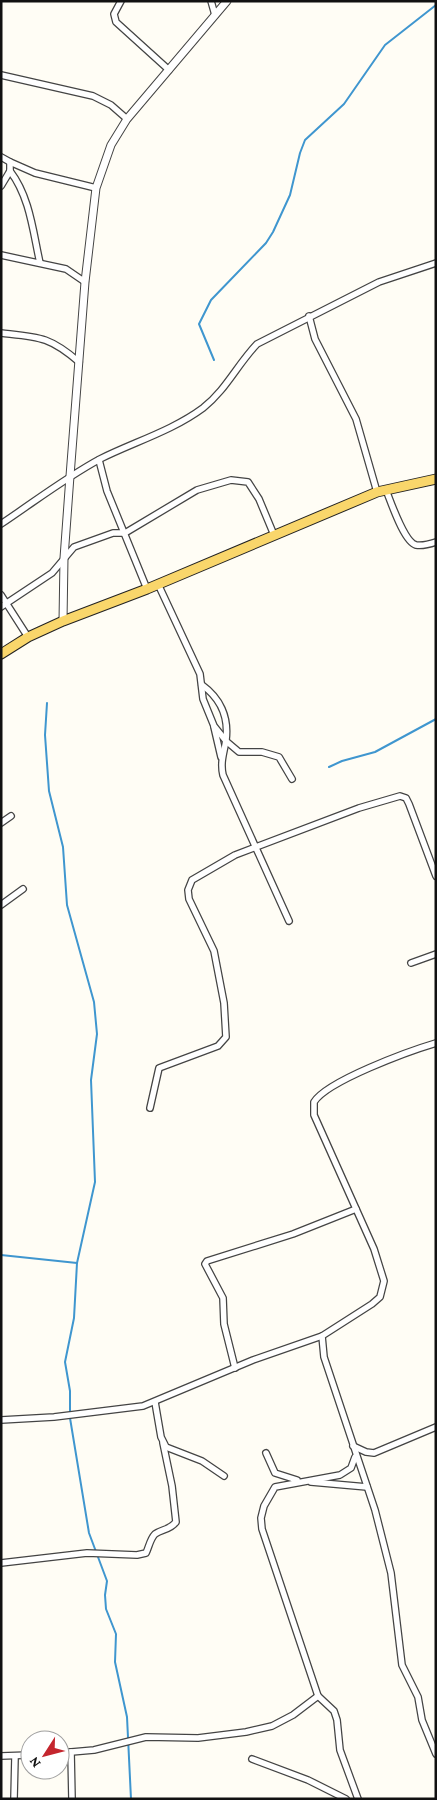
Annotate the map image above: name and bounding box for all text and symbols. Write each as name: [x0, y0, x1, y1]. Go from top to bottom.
north arrow: [20, 1730, 70, 1780]
text: N: [25, 1754, 44, 1771]

